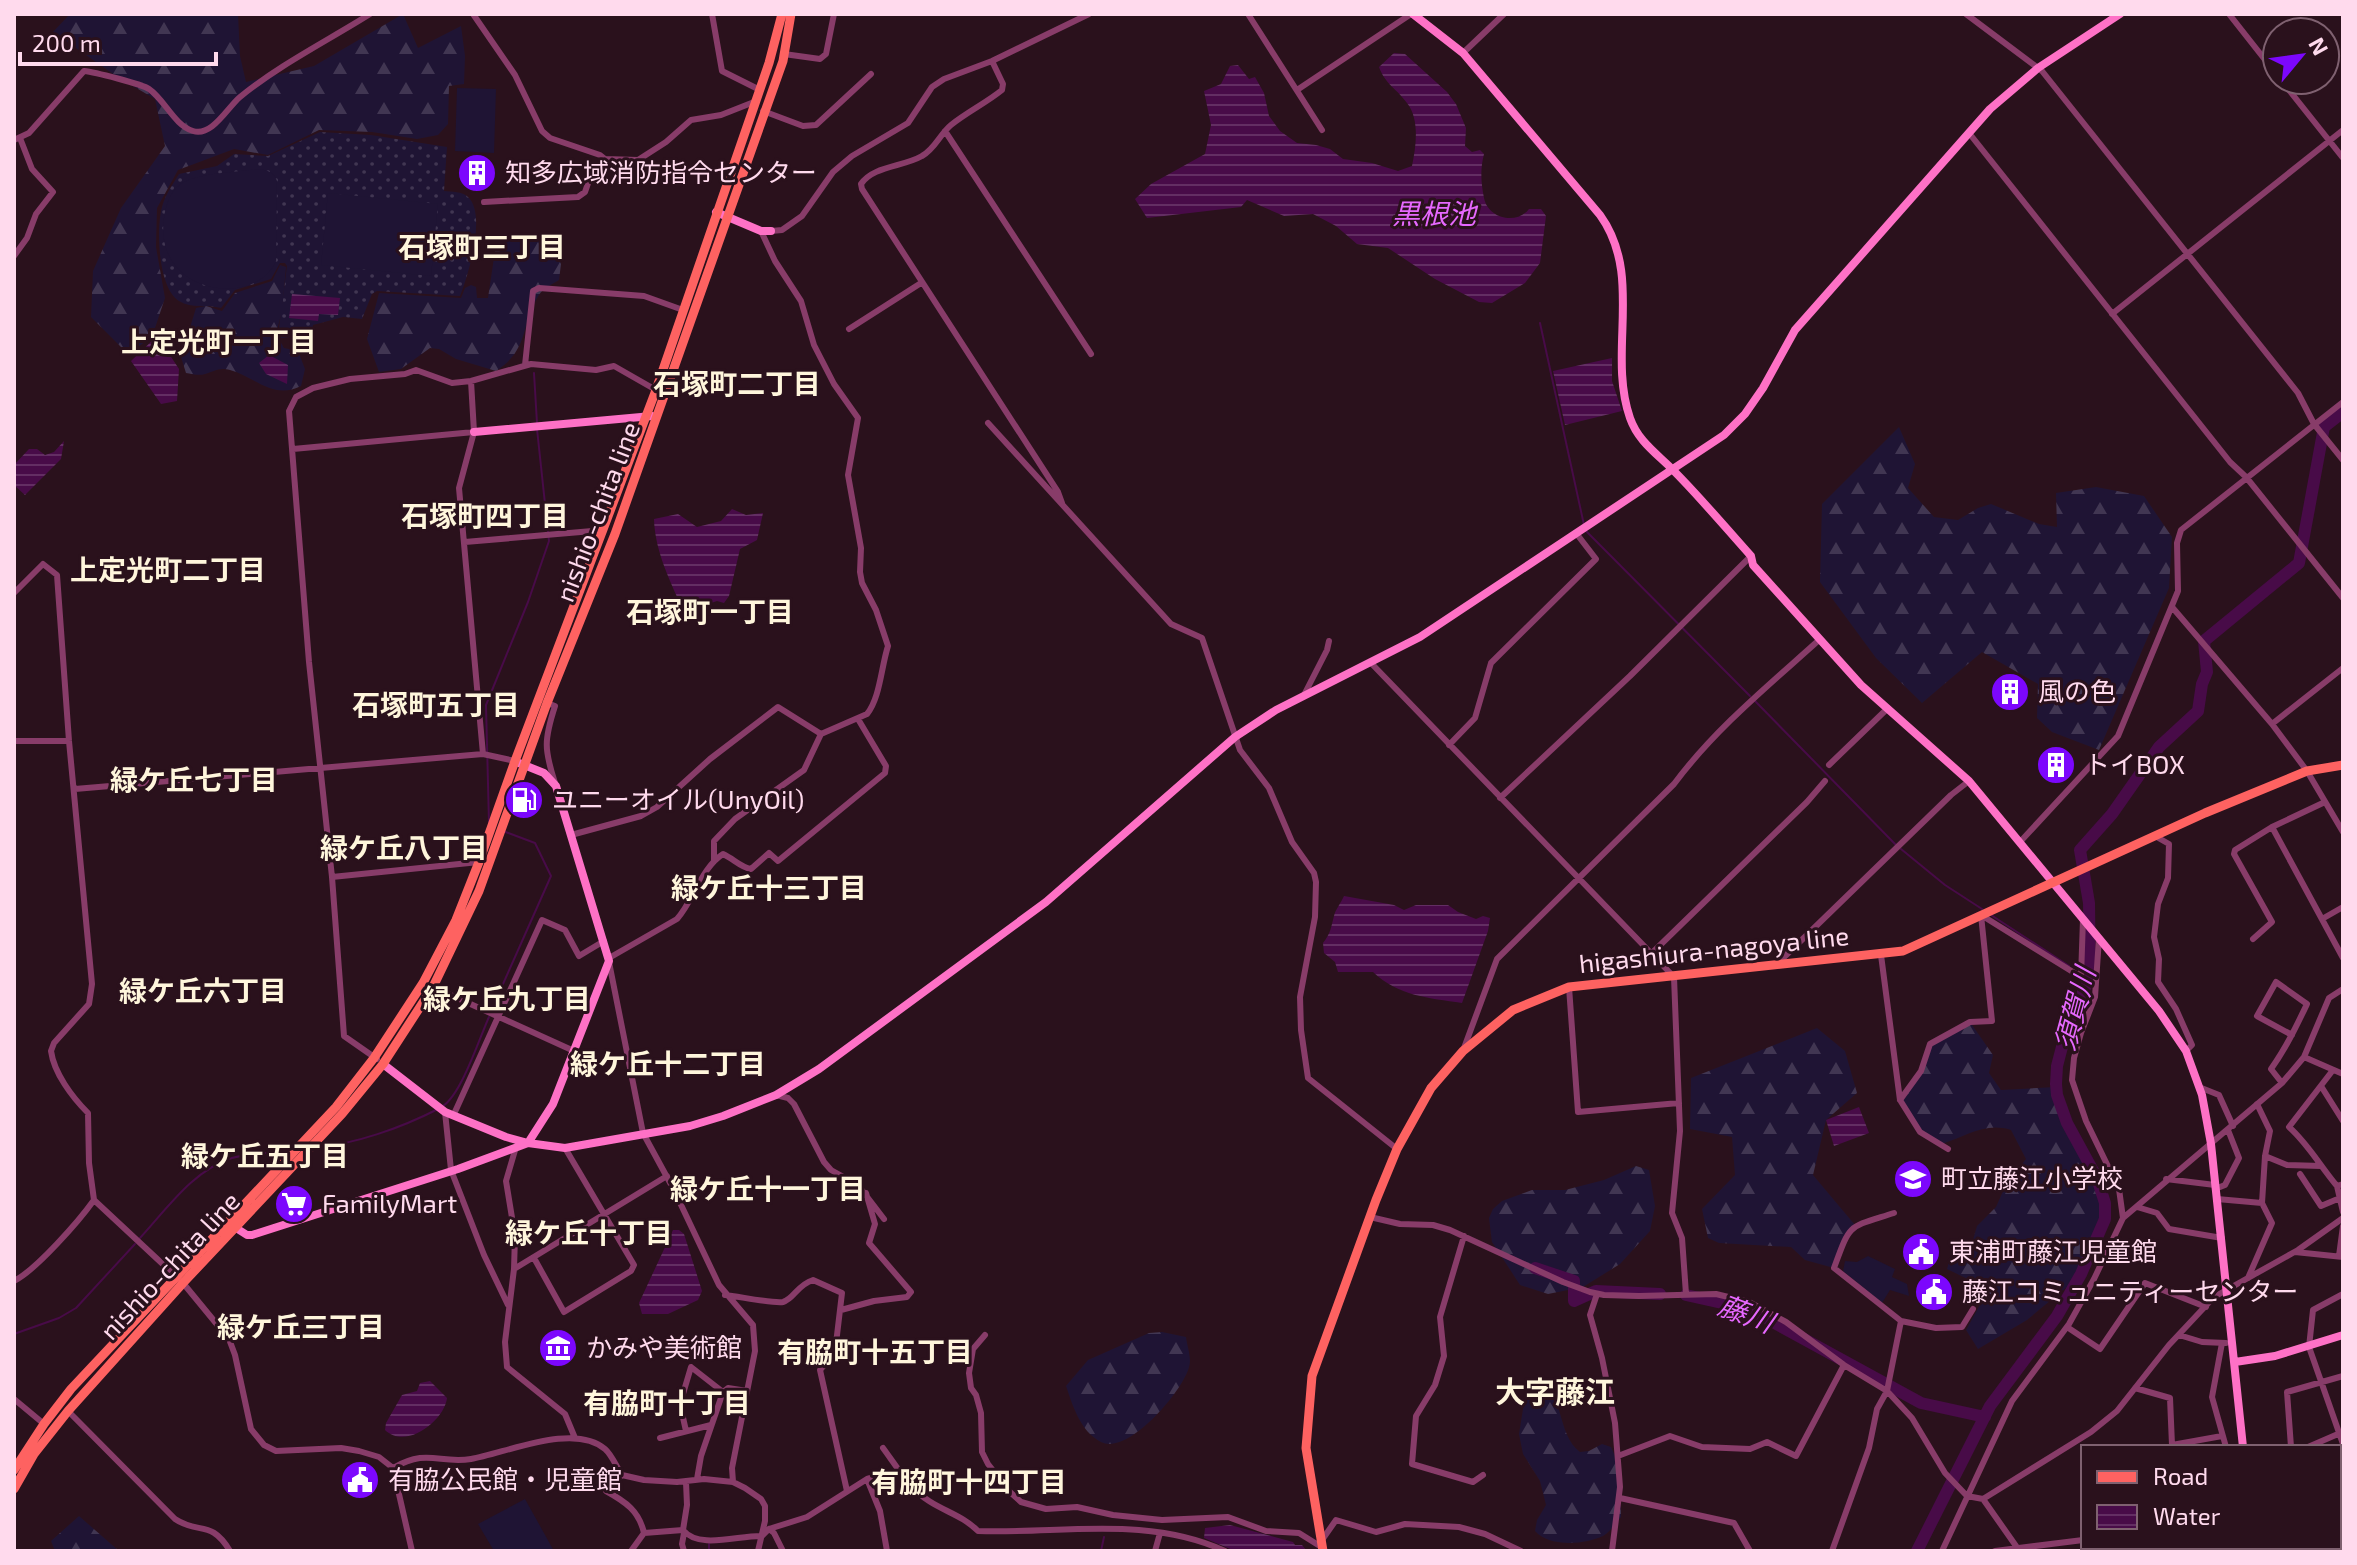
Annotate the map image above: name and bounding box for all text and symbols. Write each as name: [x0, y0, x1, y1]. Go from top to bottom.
scale bar: [20, 16, 216, 66]
north arrow: [2261, 16, 2341, 96]
text: 200 m: [32, 28, 101, 57]
text: N: [2304, 33, 2335, 59]
building icon: 知多広域消防指令センター: [456, 152, 498, 194]
place label: 知多広域消防指令センター: [505, 156, 817, 187]
water label: 黒根池: [1392, 196, 1479, 230]
district label: 石塚町三丁目: [398, 229, 566, 263]
district label: 上定光町一丁目: [121, 324, 317, 358]
district label: 石塚町二丁目: [653, 366, 821, 400]
street label: nishio-chita line: [548, 417, 645, 606]
district label: 石塚町四丁目: [401, 498, 569, 532]
district label: 上定光町二丁目: [70, 552, 266, 586]
district label: 石塚町一丁目: [626, 594, 794, 628]
building icon: 風の色: [1989, 671, 2031, 713]
place label: 風の色: [2038, 675, 2116, 706]
district label: 石塚町五丁目: [352, 687, 520, 721]
building icon: トイBOX: [2035, 744, 2077, 786]
place label: トイBOX: [2084, 748, 2185, 779]
district label: 緑ケ丘七丁目: [110, 762, 278, 796]
fuel station icon: ユニーオイル(UnyOil): [503, 779, 545, 821]
place label: ユニーオイル(UnyOil): [552, 783, 804, 814]
district label: 緑ケ丘八丁目: [320, 830, 488, 864]
district label: 緑ケ丘十三丁目: [671, 870, 867, 904]
street label: higashiura-nagoya line: [1577, 919, 1850, 978]
water label: 須賀川: [2047, 961, 2102, 1054]
district label: 緑ケ丘六丁目: [119, 973, 287, 1007]
district label: 緑ケ丘九丁目: [423, 981, 591, 1015]
district label: 緑ケ丘十二丁目: [570, 1046, 766, 1080]
district label: 緑ケ丘五丁目: [181, 1138, 349, 1172]
school or university icon: 町立藤江小学校: [1892, 1158, 1934, 1200]
place label: 町立藤江小学校: [1941, 1162, 2123, 1193]
district label: 緑ケ丘十一丁目: [670, 1171, 866, 1205]
supermarket icon: FamilyMart: [273, 1183, 315, 1225]
street label: nishio-chita line: [93, 1185, 245, 1345]
place label: FamilyMart: [322, 1187, 457, 1218]
district label: 緑ケ丘十丁目: [505, 1215, 673, 1249]
public building icon: 東浦町藤江児童館: [1900, 1231, 1942, 1273]
place label: 東浦町藤江児童館: [1949, 1235, 2157, 1266]
public building icon: 藤江コミュニティーセンター: [1913, 1271, 1955, 1313]
place label: 藤江コミュニティーセンター: [1962, 1275, 2298, 1306]
water label: 藤川: [1714, 1287, 1781, 1340]
district label: 緑ケ丘三丁目: [217, 1309, 385, 1343]
museum icon: かみや美術館: [537, 1327, 579, 1369]
place label: かみや美術館: [586, 1331, 742, 1362]
district label: 有脇町十五丁目: [777, 1334, 973, 1368]
district label: 大字藤江: [1495, 1373, 1615, 1409]
district label: 有脇町十丁目: [583, 1385, 751, 1419]
legend: [2081, 1445, 2341, 1549]
public building icon: 有脇公民館・児童館: [339, 1459, 381, 1501]
text: Road: [2153, 1461, 2208, 1490]
place label: 有脇公民館・児童館: [388, 1463, 622, 1494]
district label: 有脇町十四丁目: [871, 1464, 1067, 1498]
text: Water: [2153, 1501, 2221, 1530]

